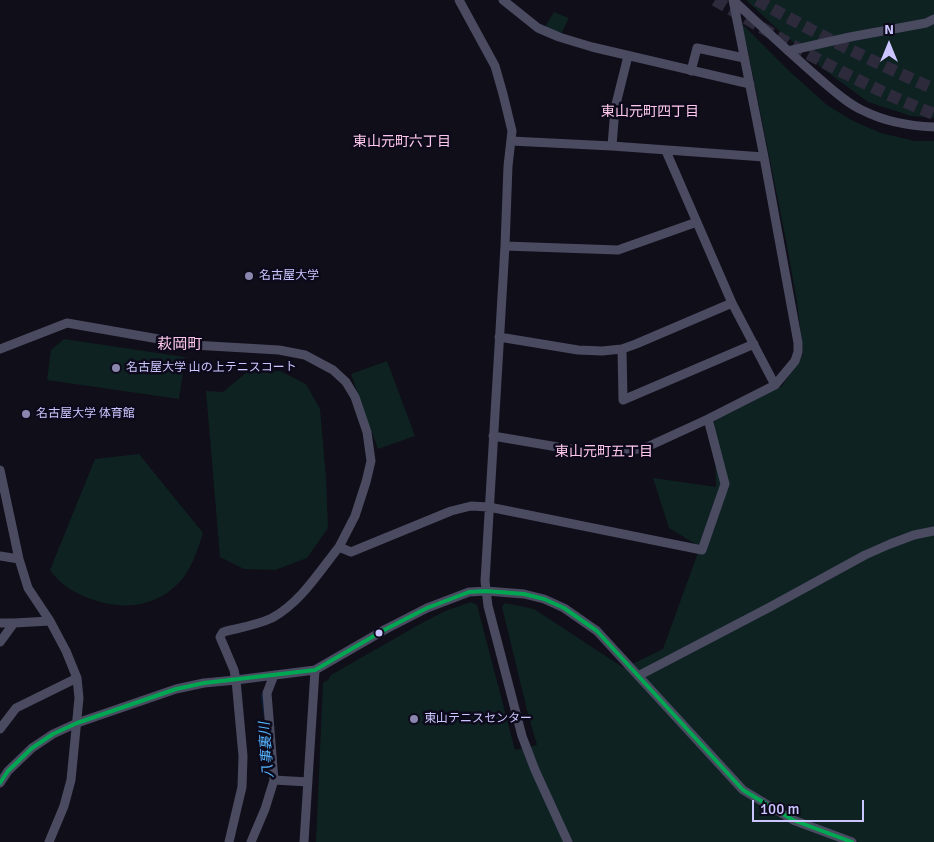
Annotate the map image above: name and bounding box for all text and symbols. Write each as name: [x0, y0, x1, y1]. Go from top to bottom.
north arrow: [864, 20, 914, 70]
text: N: [884, 21, 894, 38]
district label: 東山元町四丁目: [601, 104, 699, 120]
district label: 東山元町六丁目: [353, 134, 451, 150]
place label: 名古屋大学: [259, 269, 319, 283]
marker: 名古屋大学: [243, 270, 255, 282]
district label: 萩岡町: [158, 336, 202, 354]
place label: 名古屋大学 山の上テニスコート: [126, 361, 297, 375]
marker: 名古屋大学 山の上テニスコート: [110, 362, 122, 374]
place label: 名古屋大学 体育館: [36, 407, 135, 421]
marker: 名古屋大学 体育館: [20, 408, 32, 420]
district label: 東山元町五丁目: [555, 444, 653, 460]
unlabelled marker: [374, 628, 384, 638]
place label: 東山テニスセンター: [424, 712, 532, 726]
marker: 東山テニスセンター: [408, 713, 420, 725]
water label: 八事裏川: [257, 721, 277, 779]
scale bar: [754, 790, 866, 822]
text: 100 m: [760, 800, 800, 818]

